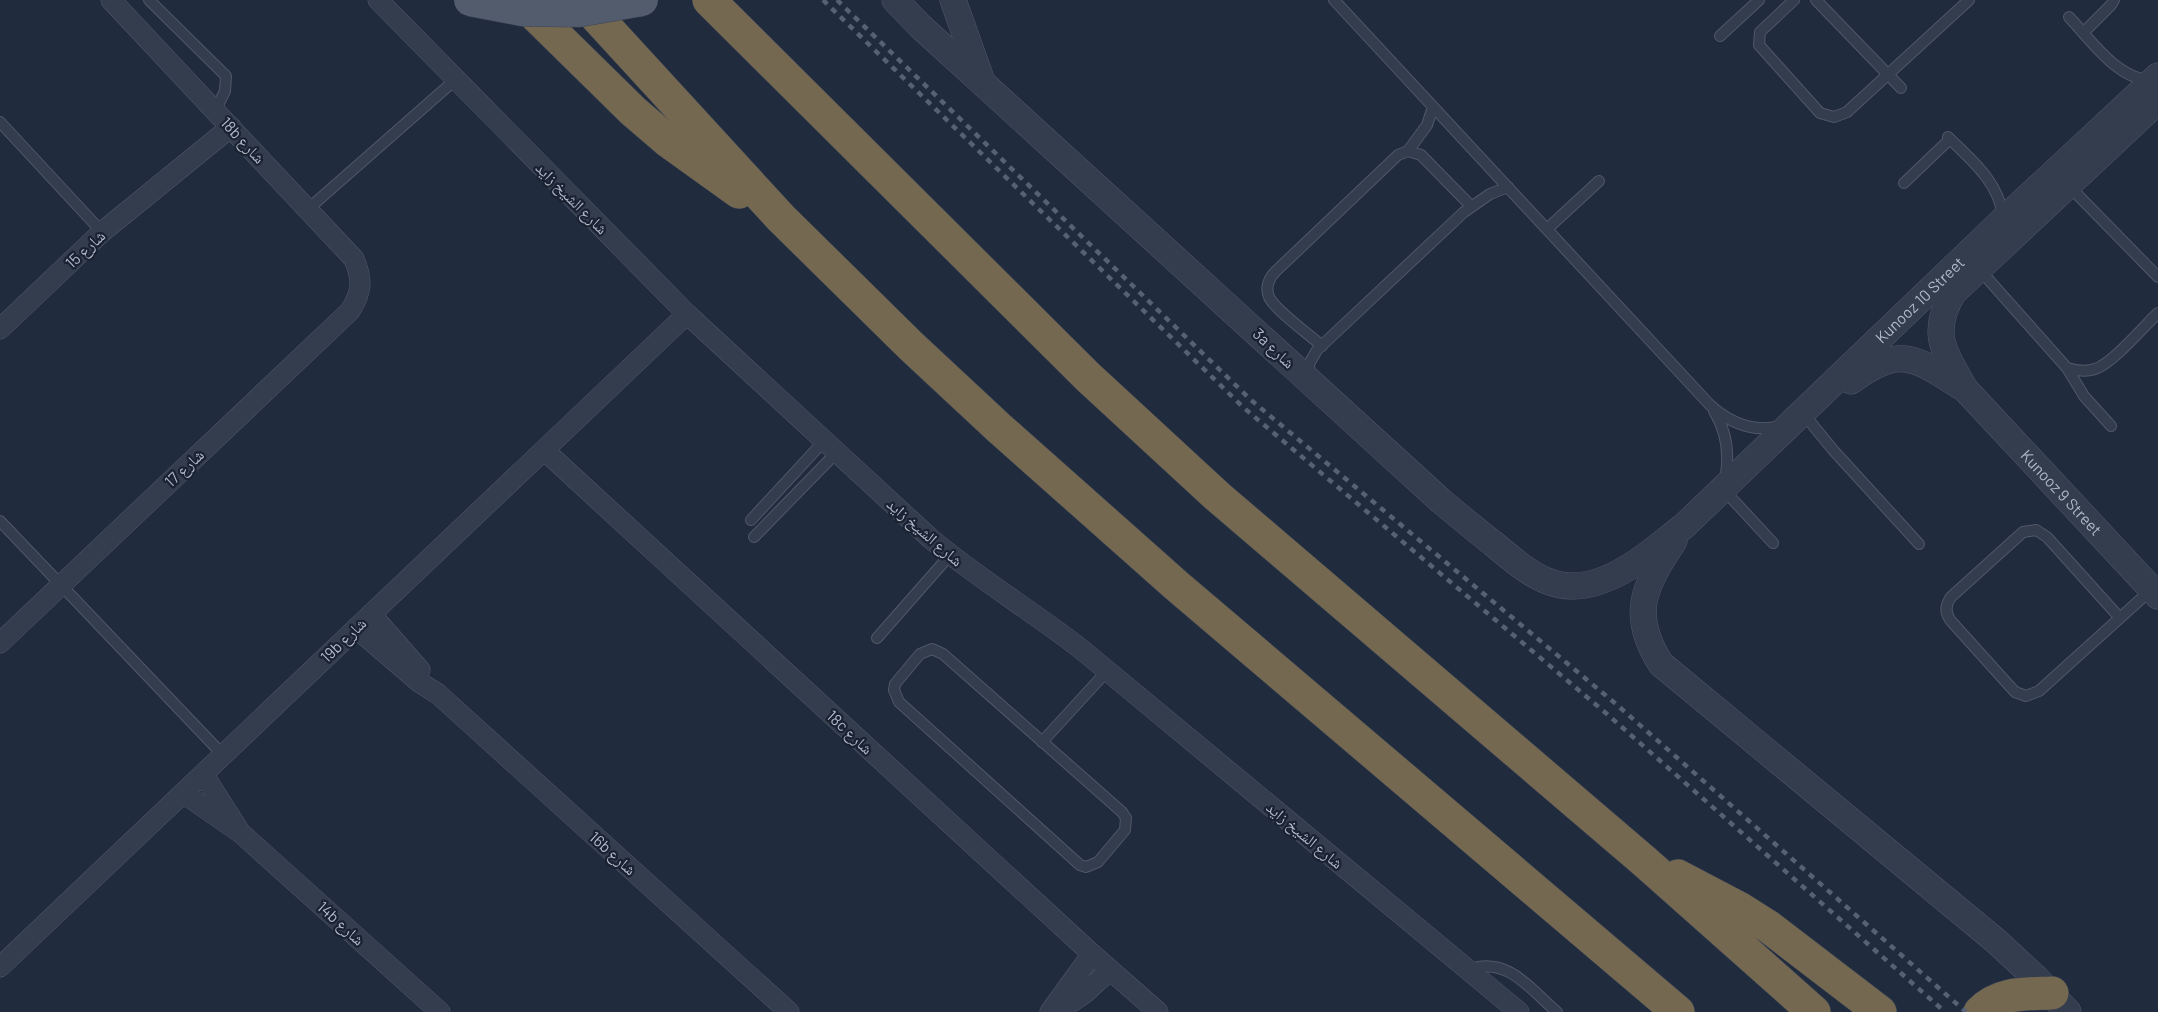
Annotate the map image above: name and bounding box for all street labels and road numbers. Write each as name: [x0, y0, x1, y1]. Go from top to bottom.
street label: 18b شارع: [216, 113, 270, 168]
street label: شارع الشيخ زايد: [531, 158, 612, 239]
street label: شارع 15: [61, 226, 110, 273]
street label: Kunooz 10 Street: [1871, 252, 1968, 347]
street label: 3a شارع: [1248, 324, 1299, 373]
street label: شارع 17: [160, 445, 209, 492]
street label: Kunooz 9 Street: [2017, 445, 2106, 539]
street label: شارع الشيخ زايد: [882, 494, 967, 571]
street label: 19b شارع: [316, 613, 371, 667]
street label: 18c شارع: [822, 706, 877, 759]
street label: شارع الشيخ زايد: [1262, 797, 1347, 874]
street label: 16b شارع: [585, 827, 641, 880]
street label: 14b شارع: [313, 897, 369, 950]

